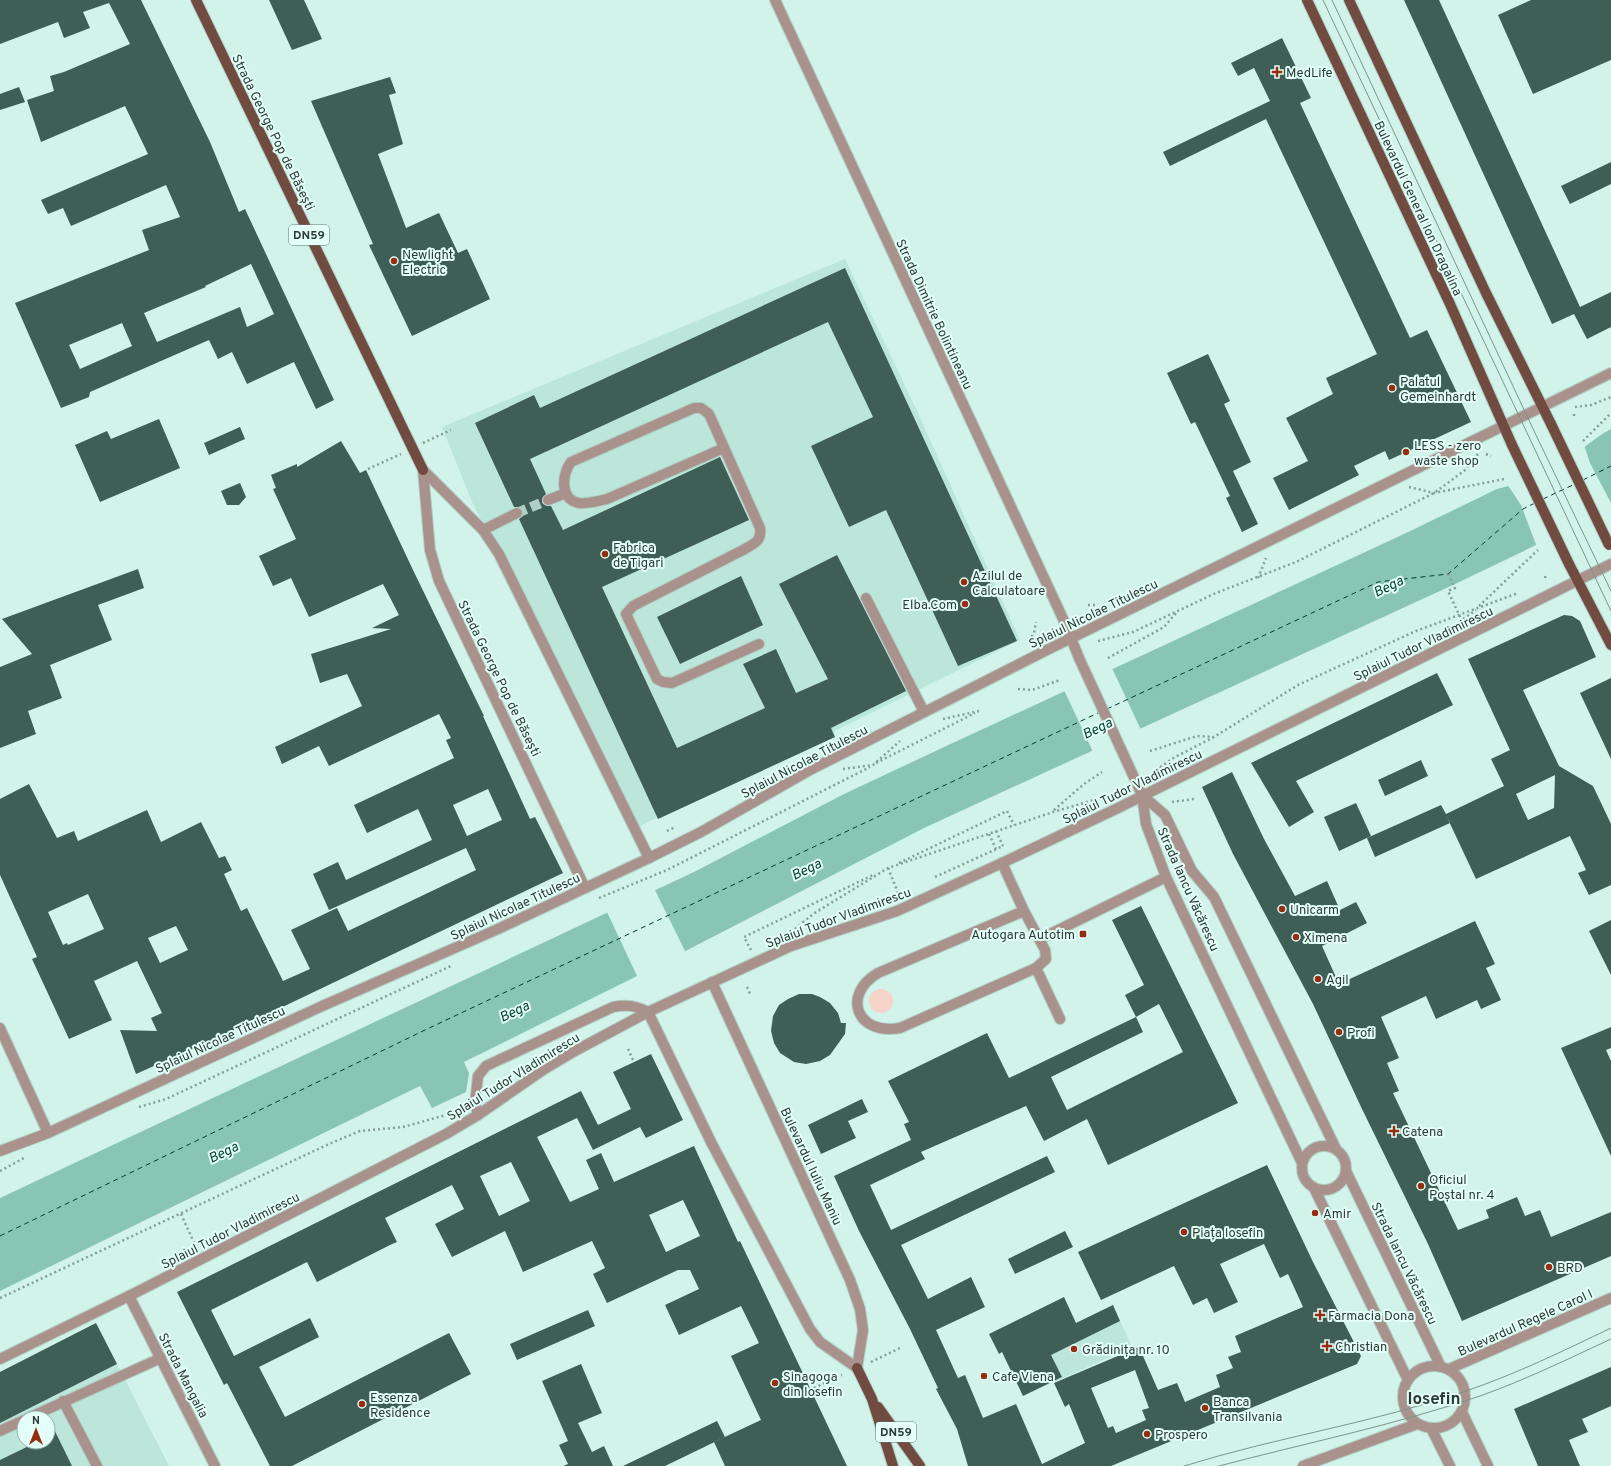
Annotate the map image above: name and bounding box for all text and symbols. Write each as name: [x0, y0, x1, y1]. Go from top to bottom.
street label: Strada George Pop de Băsești: [227, 52, 317, 214]
marker: MedLife: [1271, 66, 1283, 78]
place label: MedLife: [1286, 66, 1333, 82]
street label: Bulevardul General Ion Dragalina: [1370, 119, 1465, 299]
road number: DN59: [289, 225, 329, 245]
street label: Strada Dimitrie Bolintineanu: [891, 237, 975, 393]
place label: Newlight Electric: [402, 248, 454, 279]
marker: Newlight Electric: [389, 256, 399, 266]
place label: Palatul Gemeinhardt: [1400, 375, 1476, 406]
marker: Palatul Gemeinhardt: [1387, 383, 1397, 393]
place label: LESS - zero waste shop: [1414, 439, 1481, 470]
marker: LESS - zero waste shop: [1401, 447, 1411, 457]
place label: Fabrica de Tigari: [613, 541, 663, 572]
marker: Fabrica de Tigari: [600, 549, 610, 559]
place label: Azilul de Calculatoare: [972, 569, 1045, 600]
water label: Bega: [1371, 573, 1407, 602]
marker: Azilul de Calculatoare: [959, 577, 969, 587]
street label: Splaiul Nicolae Titulescu: [1027, 577, 1161, 653]
street label: Strada George Pop de Băsești: [453, 598, 543, 760]
place label: Elba.Com: [902, 598, 957, 614]
marker: Elba.Com: [960, 599, 970, 609]
street label: Splaiul Tudor Vladimirescu: [1351, 604, 1496, 686]
water label: Bega: [1080, 715, 1116, 744]
street label: Splaiul Nicolae Titulescu: [739, 722, 871, 803]
street label: Splaiul Tudor Vladimirescu: [1060, 747, 1205, 829]
street label: Strada Iancu Văcărescu: [1153, 825, 1222, 954]
water label: Bega: [789, 856, 825, 885]
street label: Splaiul Nicolae Titulescu: [448, 871, 583, 945]
street label: Splaiul Tudor Vladimirescu: [764, 885, 914, 953]
place label: Unicarm: [1290, 903, 1339, 919]
marker: Unicarm: [1277, 904, 1287, 914]
place label: Autogara Autotim: [971, 928, 1075, 944]
marker: Autogara Autotim: [1078, 929, 1088, 939]
place label: Ximena: [1304, 931, 1347, 947]
marker: Ximena: [1291, 932, 1301, 942]
place label: Agil: [1326, 973, 1349, 989]
marker: Agil: [1313, 974, 1323, 984]
water label: Bega: [497, 998, 533, 1027]
street label: Splaiul Nicolae Titulescu: [153, 1004, 288, 1078]
place label: Profi: [1347, 1026, 1375, 1042]
marker: Profi: [1334, 1027, 1344, 1037]
street label: Splaiul Tudor Vladimirescu: [445, 1030, 583, 1125]
street label: Bulevardul Iuliu Maniu: [776, 1105, 845, 1228]
place label: Catena: [1402, 1125, 1443, 1141]
marker: Catena: [1389, 1126, 1399, 1136]
water label: Bega: [206, 1139, 242, 1168]
place label: Oficiul Poștal nr. 4: [1429, 1173, 1495, 1204]
marker: Oficiul Poștal nr. 4: [1416, 1181, 1426, 1191]
street label: Splaiul Tudor Vladimirescu: [159, 1190, 303, 1274]
street label: Strada Iancu Văcărescu: [1367, 1200, 1440, 1328]
place label: Amir: [1323, 1207, 1351, 1223]
marker: Amir: [1310, 1208, 1320, 1218]
place label: Piața Iosefin: [1192, 1226, 1263, 1242]
marker: Piața Iosefin: [1179, 1227, 1189, 1237]
place label: BRD: [1557, 1261, 1583, 1277]
marker: BRD: [1544, 1262, 1554, 1272]
street label: Bulevardul Regele Carol I: [1456, 1287, 1596, 1361]
place label: Farmacia Dona: [1328, 1309, 1414, 1325]
marker: Farmacia Dona: [1315, 1310, 1325, 1320]
street label: Strada Mangalia: [154, 1331, 211, 1421]
place label: Christian: [1335, 1340, 1387, 1356]
marker: Christian: [1322, 1341, 1332, 1351]
place label: Grădinița nr. 10: [1082, 1343, 1170, 1359]
marker: Grădinița nr. 10: [1069, 1344, 1079, 1354]
place label: Sinagoga din Iosefin: [783, 1370, 842, 1401]
place label: Cafe Viena: [992, 1370, 1054, 1386]
marker: Cafe Viena: [979, 1371, 989, 1381]
marker: Sinagoga din Iosefin: [770, 1378, 780, 1388]
district label: Iosefin: [1408, 1389, 1460, 1411]
place label: Essenza Residence: [370, 1391, 430, 1422]
place label: Banca Transilvania: [1213, 1395, 1282, 1426]
marker: Essenza Residence: [357, 1399, 367, 1409]
marker: Banca Transilvania: [1200, 1403, 1210, 1413]
north arrow: [16, 1410, 56, 1450]
text: N: [32, 1414, 40, 1428]
road number: DN59: [876, 1422, 916, 1442]
place label: Prospero: [1155, 1428, 1208, 1444]
marker: Prospero: [1142, 1429, 1152, 1439]

